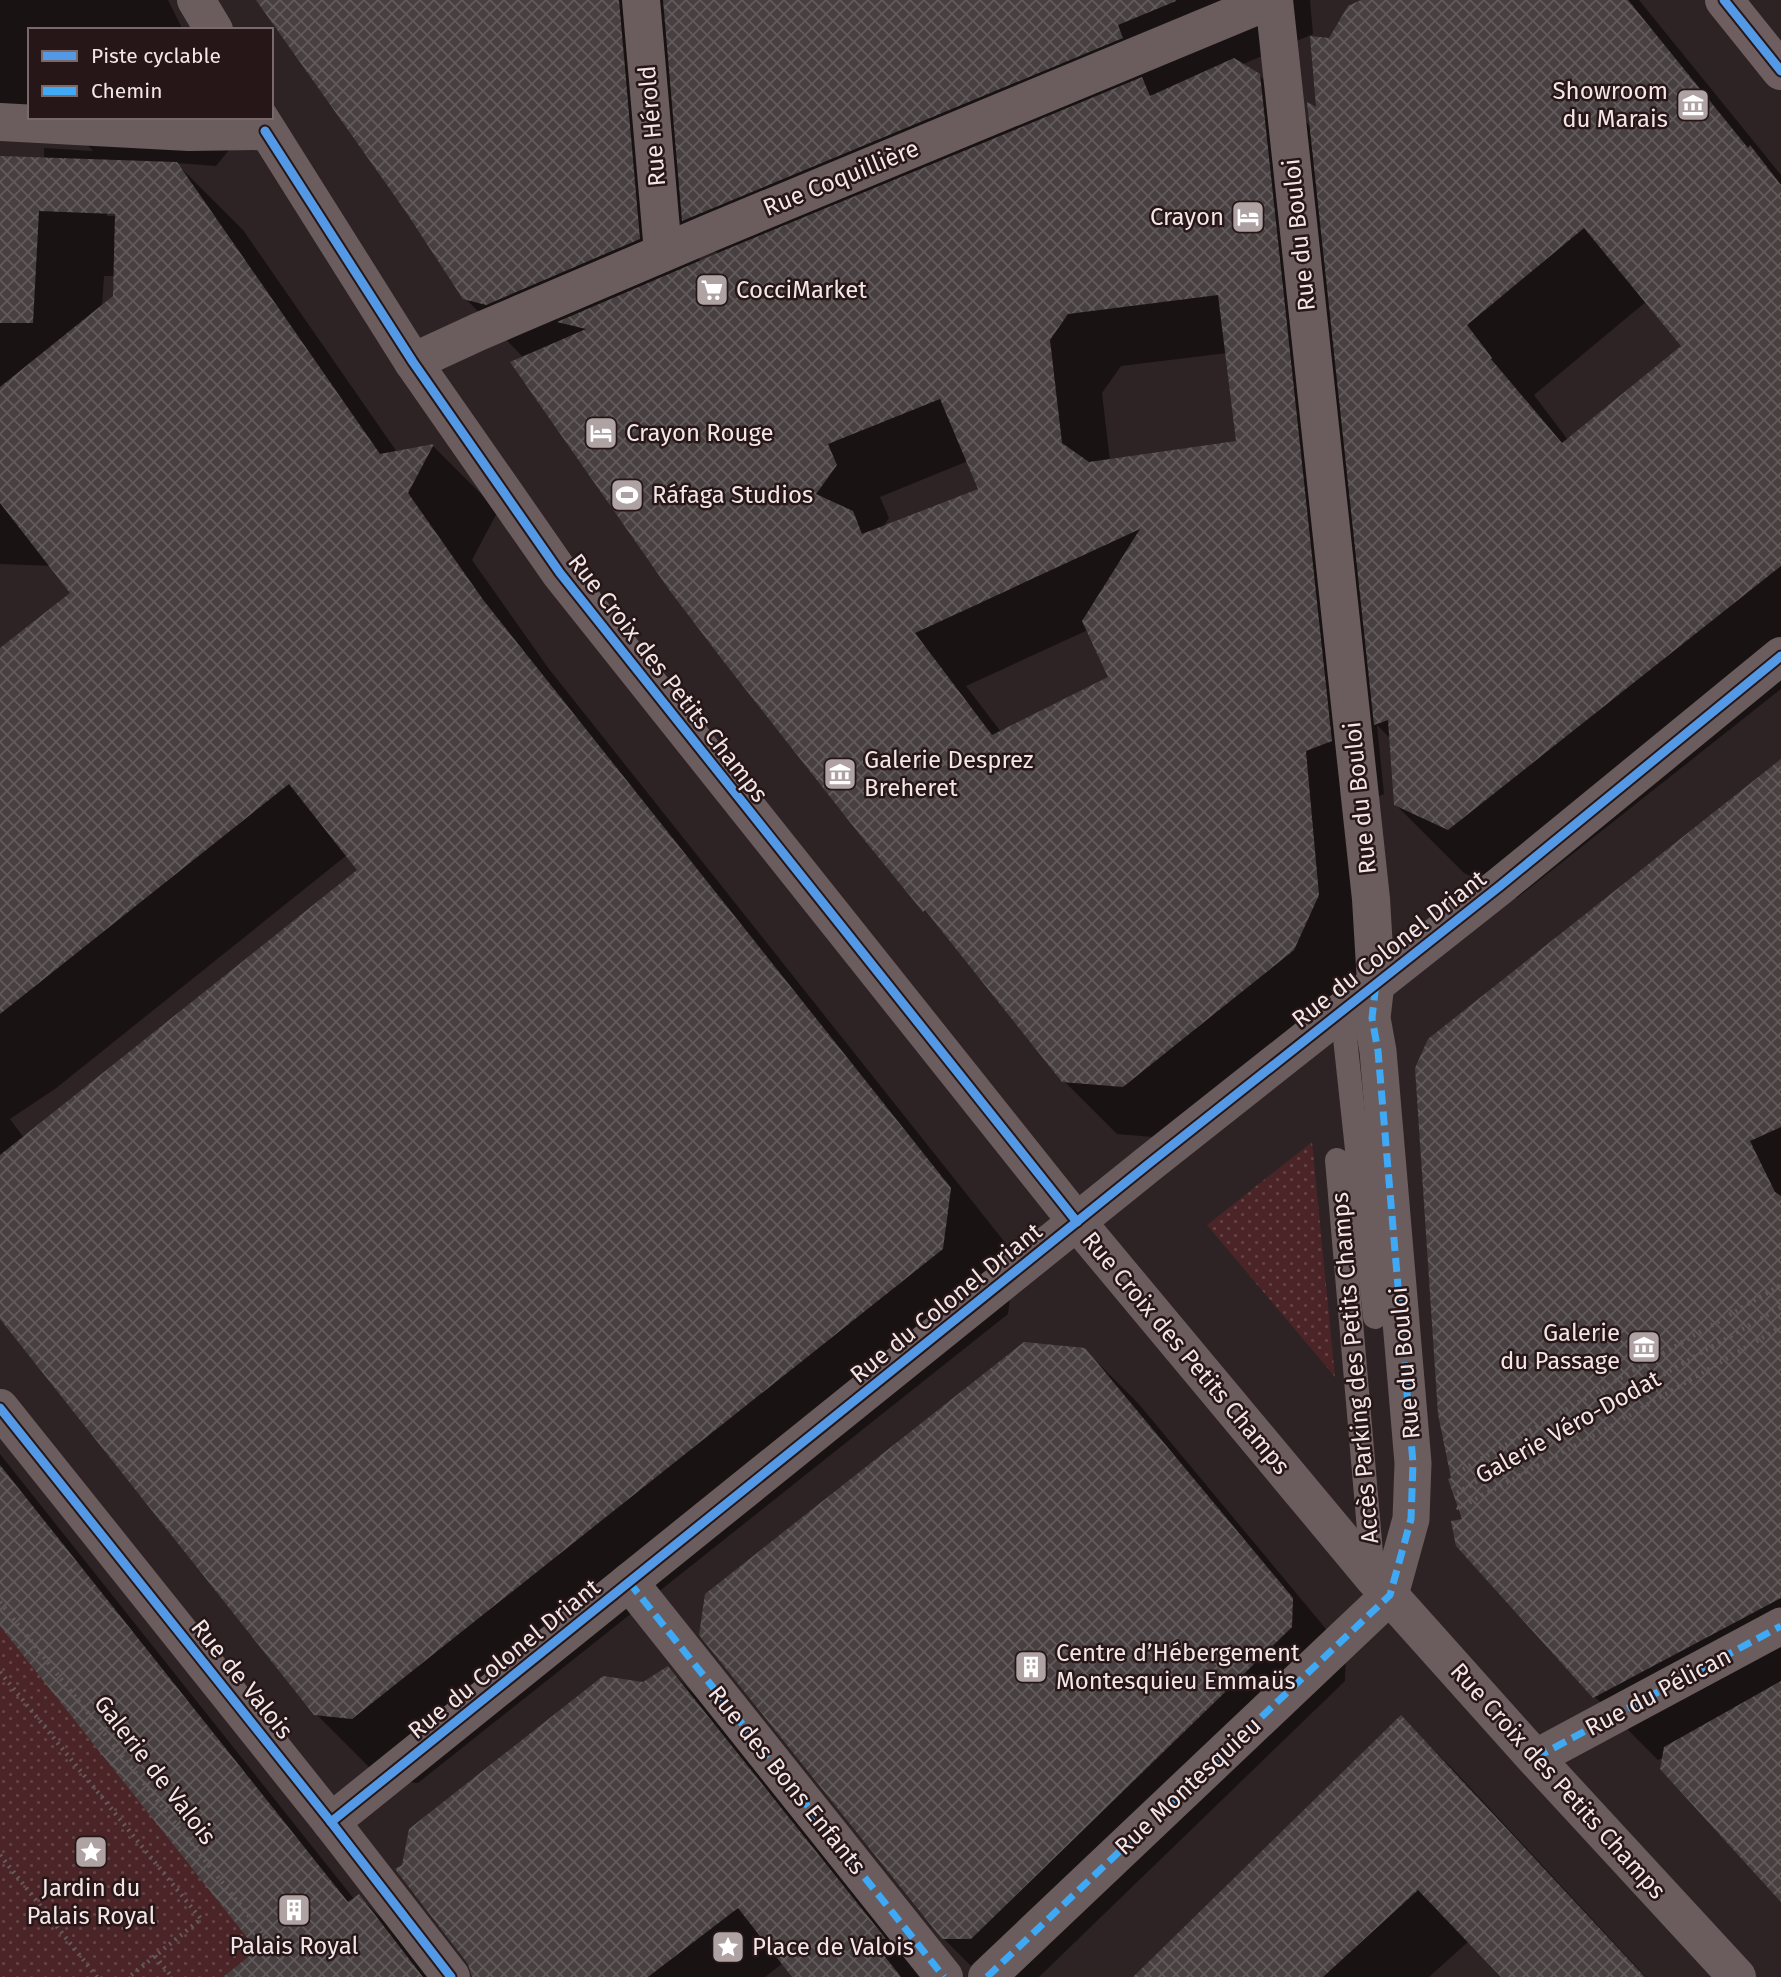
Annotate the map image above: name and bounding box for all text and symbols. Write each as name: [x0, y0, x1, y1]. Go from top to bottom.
legend: [28, 28, 273, 119]
text: Piste cyclable: [91, 43, 221, 69]
street label: Rue Hérold: [633, 64, 671, 188]
place label: Showroom du Marais: [1552, 77, 1668, 133]
text: Chemin: [91, 78, 163, 104]
museum icon: Showroom du Marais: [1674, 86, 1712, 124]
street label: Rue Coquillière: [759, 134, 923, 222]
street label: Rue du Bouloi: [1277, 158, 1321, 312]
hotel icon: Crayon: [1229, 198, 1267, 236]
place label: Crayon: [1150, 203, 1224, 231]
supermarket icon: CocciMarket: [693, 271, 731, 309]
place label: CocciMarket: [736, 276, 867, 304]
hotel icon: Crayon Rouge: [582, 414, 620, 452]
place label: Crayon Rouge: [626, 419, 774, 447]
sports icon: Ráfaga Studios: [608, 476, 646, 514]
place label: Ráfaga Studios: [652, 481, 813, 509]
street label: Rue Croix des Petits Champs: [562, 548, 774, 808]
street label: Rue du Bouloi: [1338, 721, 1382, 875]
place label: Galerie Desprez Breheret: [864, 746, 1033, 802]
museum icon: Galerie Desprez Breheret: [821, 755, 859, 793]
street label: Rue du Colonel Driant: [1286, 864, 1492, 1033]
street label: Accès Parking des Petits Champs: [1326, 1191, 1384, 1545]
street label: Rue du Colonel Driant: [845, 1217, 1048, 1389]
street label: Rue Croix des Petits Champs: [1076, 1226, 1296, 1480]
street label: Rue du Bouloi: [1384, 1286, 1426, 1440]
place label: Galerie du Passage: [1500, 1319, 1620, 1375]
museum icon: Galerie du Passage: [1625, 1328, 1663, 1366]
street label: Galerie Véro-Dodat: [1471, 1364, 1666, 1489]
street label: Rue du Colonel Driant: [403, 1573, 606, 1745]
street label: Rue de Valois: [185, 1614, 299, 1744]
place label: Centre d’Hébergement Montesquieu Emmaüs: [1056, 1639, 1300, 1695]
street label: Rue du Pélican: [1580, 1642, 1736, 1742]
building icon: Centre d’Hébergement Montesquieu Emmaüs: [1012, 1648, 1050, 1686]
street label: Rue Croix des Petits Champs: [1445, 1657, 1671, 1905]
street label: Rue des Bons Enfants: [702, 1680, 872, 1880]
street label: Galerie de Valois: [88, 1690, 222, 1850]
street label: Rue Montesquieu: [1109, 1711, 1267, 1861]
place icon: Jardin du Palais Royal: [72, 1833, 110, 1871]
place label: Jardin du Palais Royal: [26, 1874, 156, 1930]
building icon: Palais Royal: [275, 1891, 313, 1929]
place icon: Place de Valois: [709, 1928, 747, 1966]
place label: Palais Royal: [229, 1932, 359, 1960]
place label: Place de Valois: [752, 1933, 914, 1961]

